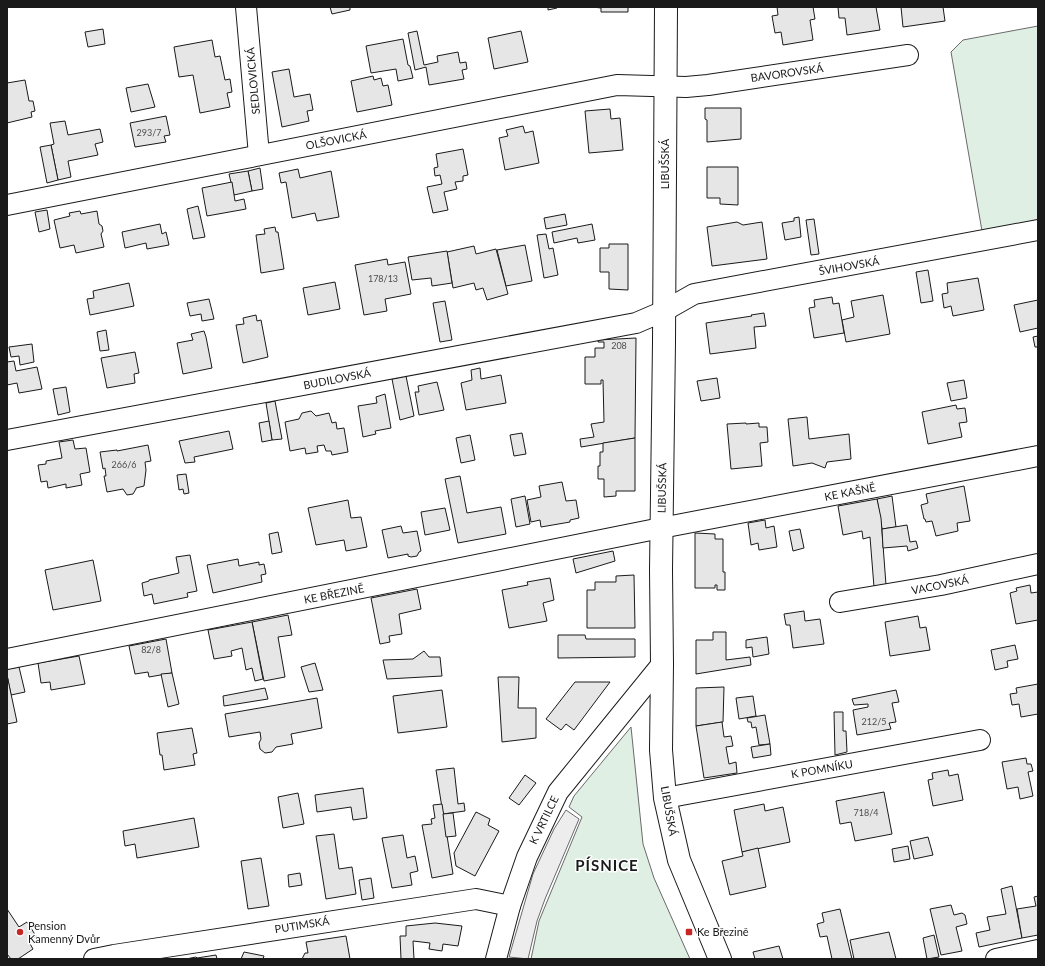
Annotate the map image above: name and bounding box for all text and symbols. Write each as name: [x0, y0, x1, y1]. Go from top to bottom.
street label: SEDLOVICKÁ: [243, 46, 262, 115]
street label: BAVOROVSKÁ: [750, 61, 825, 84]
house number: 293/7: [137, 127, 161, 138]
street label: OLŠOVICKÁ: [304, 127, 368, 152]
street label: LIBUŠSKÁ: [658, 138, 671, 189]
street label: ŠVIHOVSKÁ: [818, 254, 881, 277]
house number: 178/13: [368, 273, 398, 284]
house number: 208: [611, 340, 627, 351]
street label: BUDILOVSKÁ: [302, 365, 372, 391]
house number: 266/6: [112, 459, 136, 470]
street label: LIBUŠSKÁ: [655, 462, 668, 513]
street label: KE KAŠNĚ: [823, 480, 877, 503]
street label: VACOVSKÁ: [910, 573, 970, 596]
street label: KE BŘEZINĚ: [303, 581, 365, 606]
house number: 82/8: [141, 644, 161, 655]
house number: 212/5: [862, 716, 886, 727]
street label: K POMNÍKU: [790, 757, 854, 780]
street label: LIBUŠSKÁ: [659, 785, 680, 837]
street label: K VRTILCE: [526, 793, 561, 846]
house number: 718/4: [854, 807, 878, 818]
district label: PÍSNICE: [575, 856, 639, 874]
street label: PUTIMSKÁ: [274, 914, 331, 935]
place label: Pension Kamenný Dvůr: [28, 919, 100, 945]
place label: Ke Březině: [697, 925, 749, 938]
marker: Pension Kamenný Dvůr: [15, 927, 25, 937]
marker: Ke Březině: [684, 927, 694, 937]

